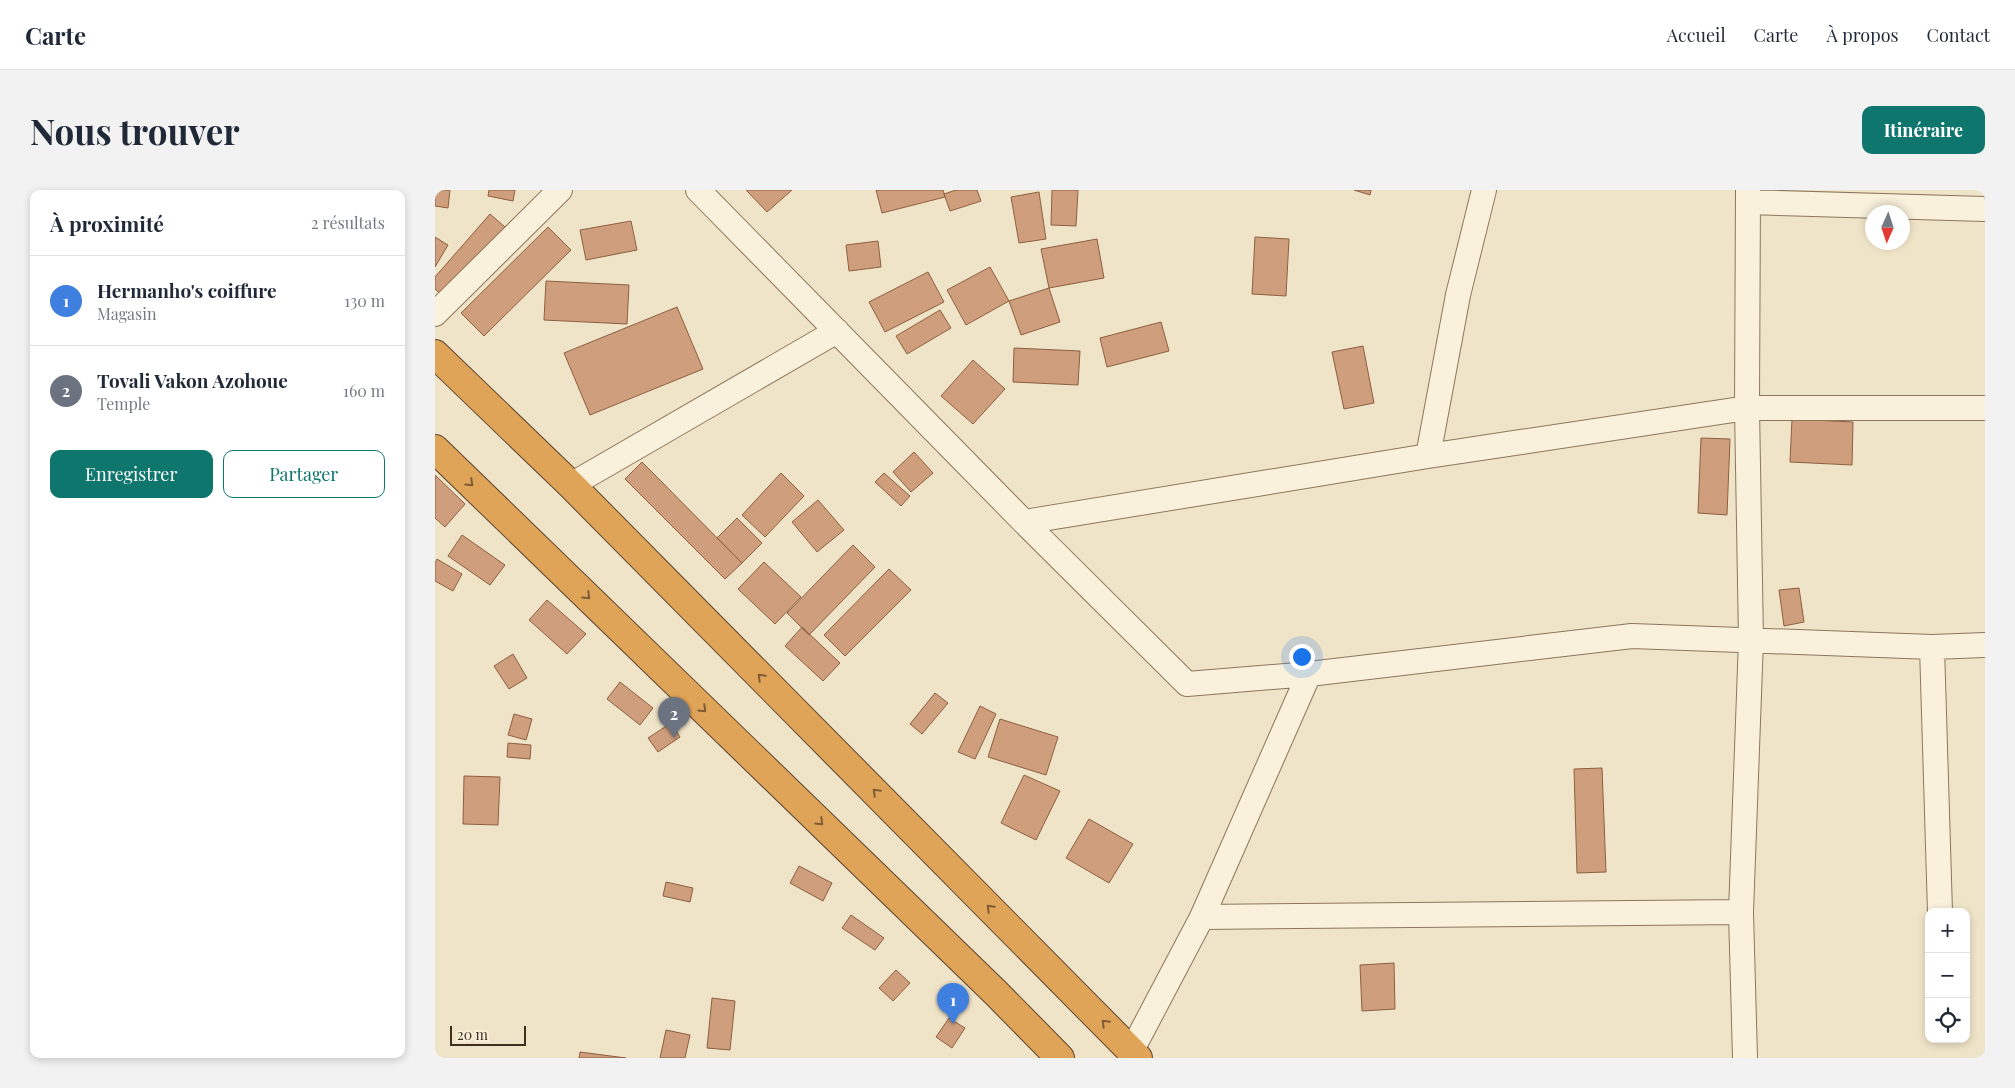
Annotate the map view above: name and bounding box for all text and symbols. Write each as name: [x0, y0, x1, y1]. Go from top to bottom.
text: Carte: [25, 19, 86, 51]
text: Accueil: [1667, 23, 1726, 47]
text: Carte: [1754, 23, 1798, 47]
text: À propos: [1826, 23, 1899, 47]
text: Contact: [1927, 23, 1990, 47]
button: Itinéraire: [1862, 106, 1985, 154]
text: Nous trouver: [30, 107, 240, 154]
north arrow: [1865, 205, 1910, 250]
text: À proximité: [50, 209, 164, 237]
text: 2 résultats: [311, 212, 385, 233]
text: Hermanho's coiffure: [97, 277, 277, 303]
text: 1: [63, 290, 69, 311]
text: 130 m: [344, 290, 385, 311]
text: Magasin: [97, 303, 156, 324]
text: Tovali Vakon Azohoue: [97, 367, 288, 393]
text: 2: [62, 380, 70, 401]
text: 160 m: [343, 380, 385, 401]
text: Temple: [97, 393, 150, 414]
button: Enregistrer: [50, 450, 213, 498]
button: Partager: [223, 450, 385, 498]
one-way arrow: [464, 477, 473, 486]
one-way arrow: [581, 590, 590, 599]
your location: [1289, 644, 1315, 670]
one-way arrow: [758, 674, 767, 683]
pin: 2: [658, 697, 690, 738]
one-way arrow: [698, 703, 707, 712]
one-way arrow: [872, 789, 881, 798]
one-way arrow: [814, 816, 823, 825]
one-way arrow: [987, 904, 996, 913]
map controls: [1925, 908, 1970, 1043]
button: +: [1925, 908, 1970, 953]
button: −: [1925, 953, 1970, 998]
pin: 1: [937, 983, 969, 1024]
button: locate: [1925, 998, 1970, 1043]
one-way arrow: [1101, 1020, 1110, 1029]
scale bar: [450, 1023, 526, 1046]
text: 20 m: [457, 1025, 488, 1044]

